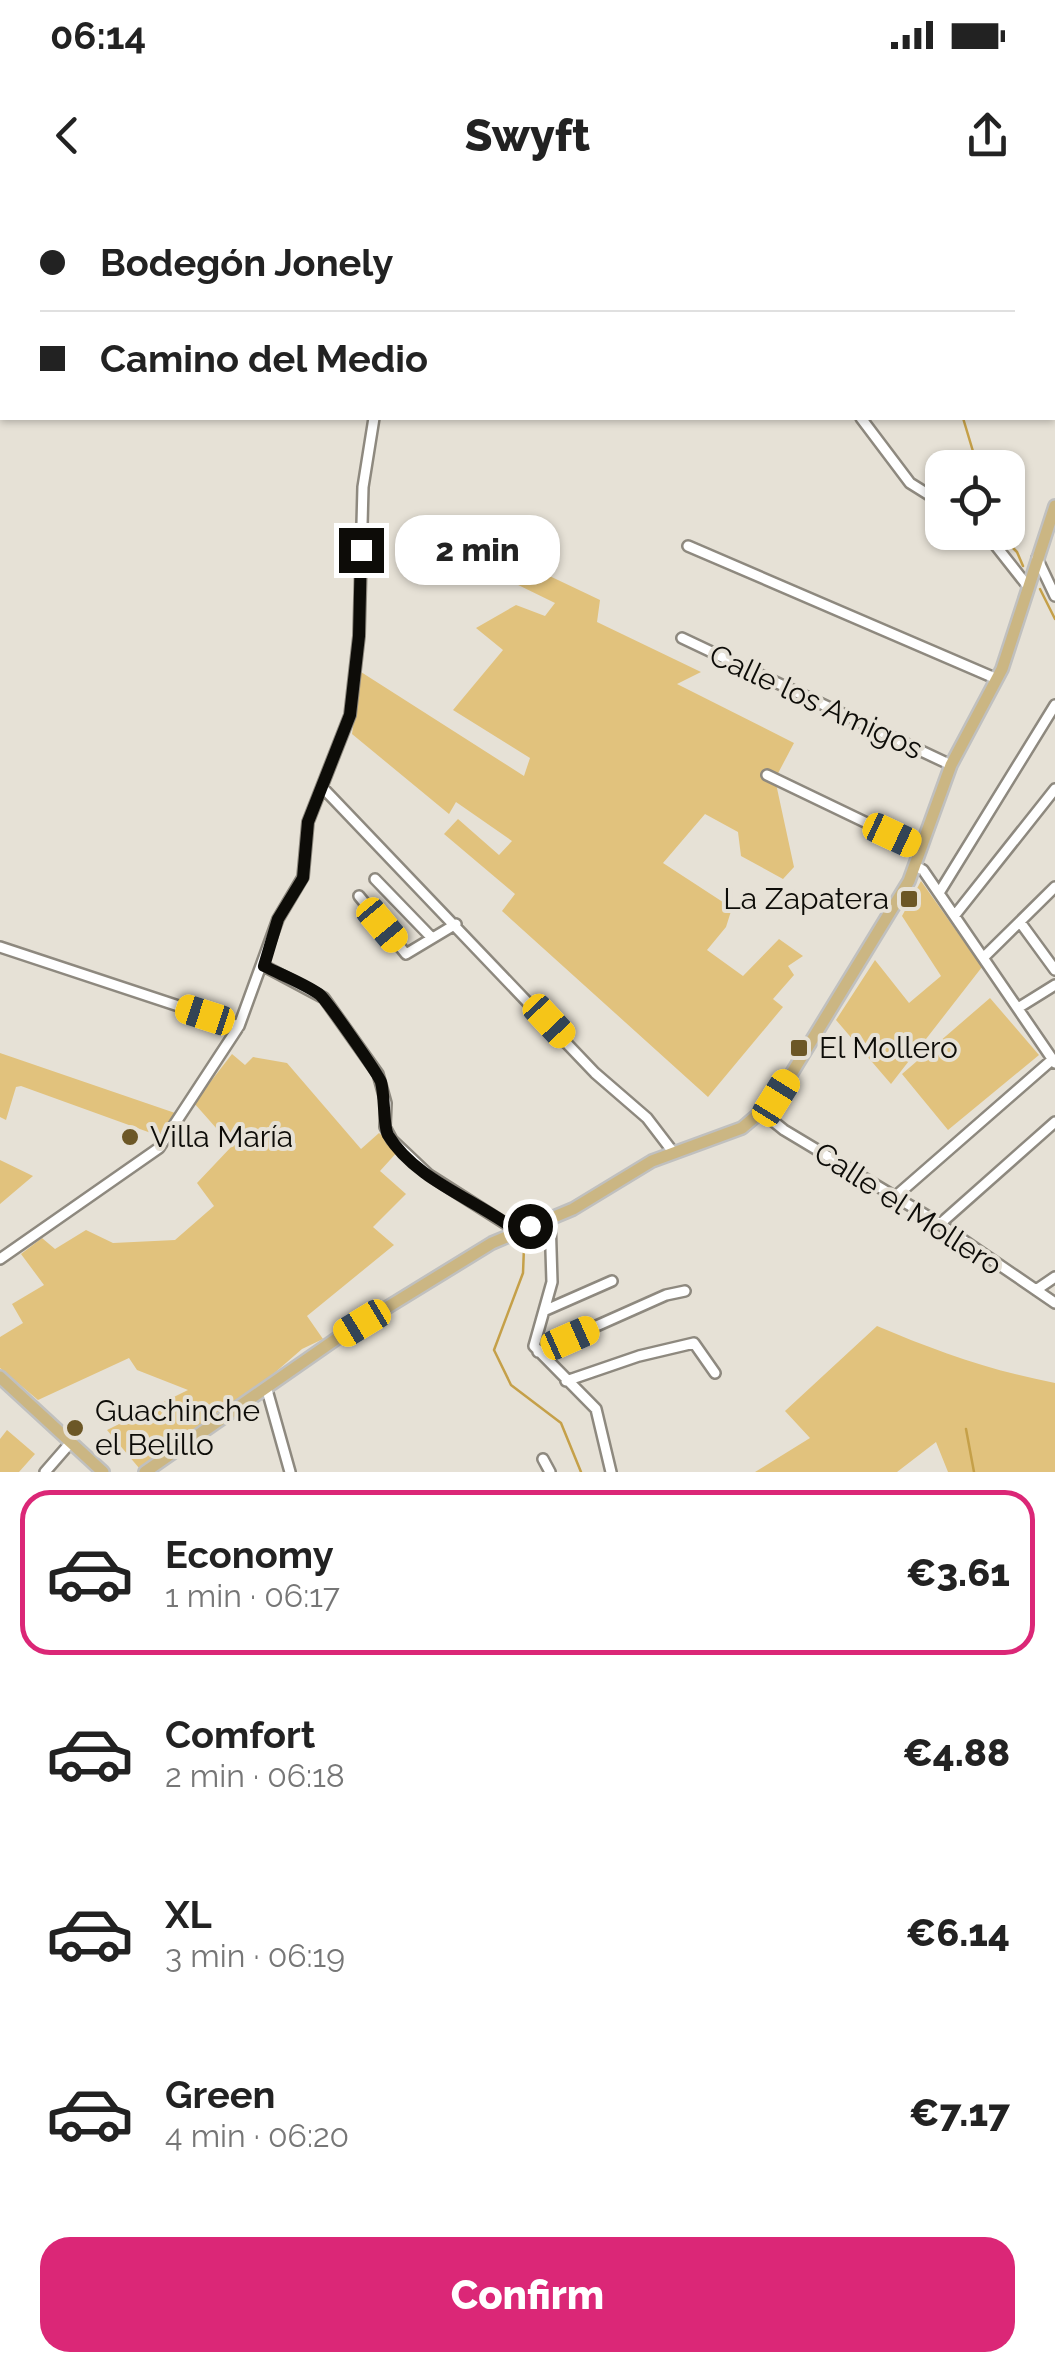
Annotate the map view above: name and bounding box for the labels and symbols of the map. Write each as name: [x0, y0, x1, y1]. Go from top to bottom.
callout: 2 min: [396, 515, 561, 585]
route end: [339, 528, 384, 573]
street label: Calle los Amigos: [704, 637, 928, 766]
car: [858, 809, 926, 861]
place label: La Zapatera: [723, 881, 889, 916]
marker: La Zapatera: [898, 888, 920, 910]
car: [351, 892, 413, 958]
car: [518, 989, 580, 1053]
car: [172, 991, 238, 1039]
place label: El Mollero: [819, 1030, 958, 1065]
marker: El Mollero: [788, 1037, 810, 1059]
car: [747, 1065, 805, 1131]
place label: Villa María: [150, 1119, 293, 1154]
marker: Villa María: [119, 1126, 141, 1148]
street label: Calle el Mollero: [808, 1135, 1009, 1282]
route start: [508, 1204, 553, 1249]
car: [329, 1295, 395, 1351]
car: [536, 1312, 604, 1364]
place label: Guachinche el Belillo: [95, 1393, 260, 1462]
marker: Guachinche el Belillo: [64, 1417, 86, 1439]

